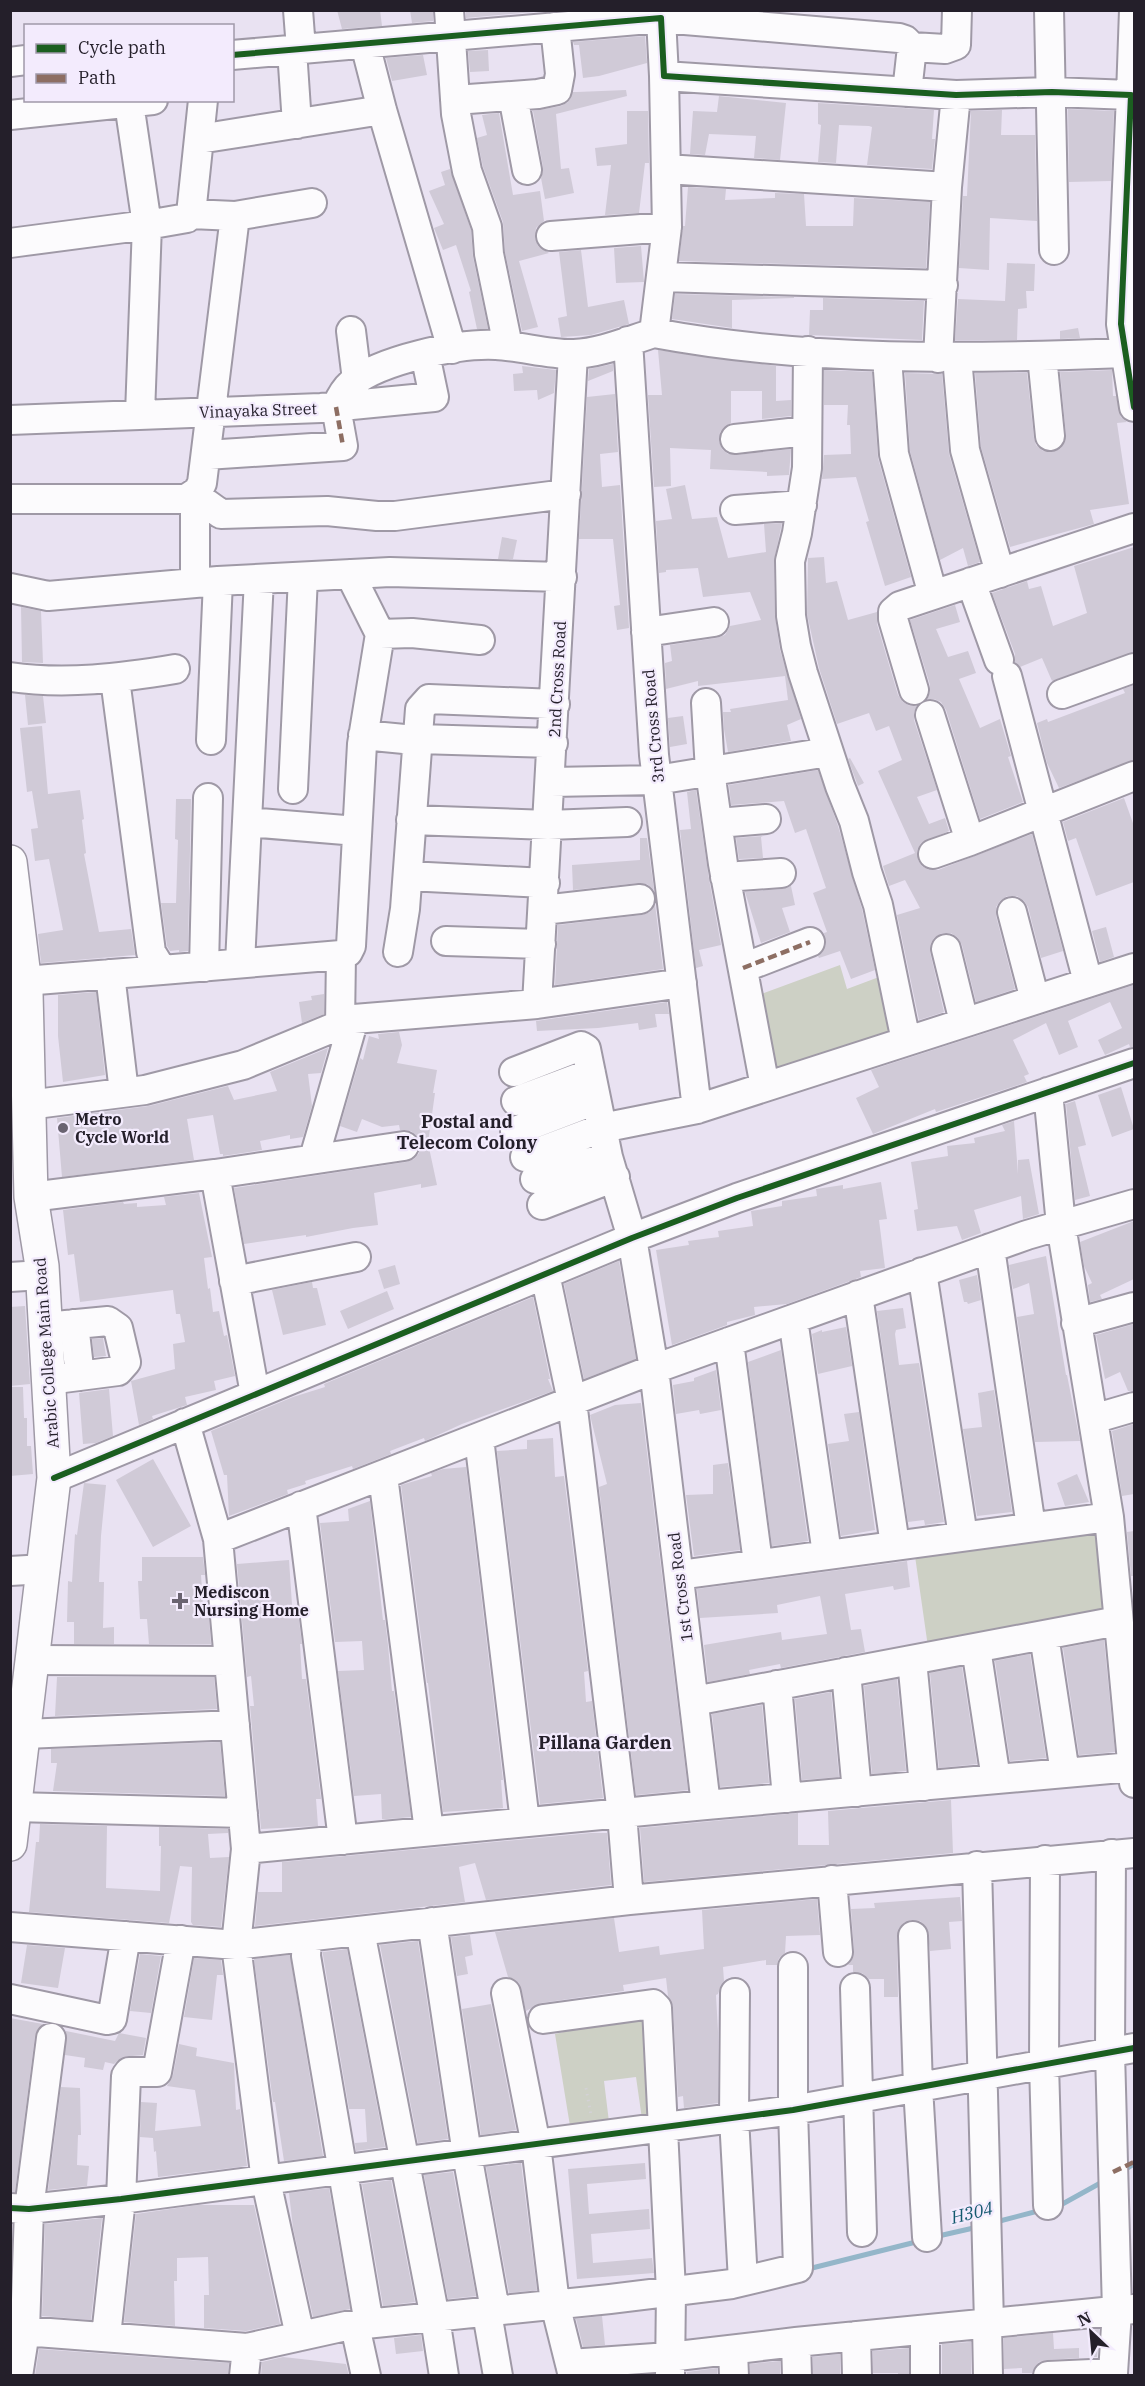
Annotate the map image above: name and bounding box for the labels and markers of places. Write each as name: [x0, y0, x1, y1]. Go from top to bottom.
place label: Metro Cycle World: [75, 1109, 169, 1147]
marker: Metro Cycle World: [56, 1121, 70, 1135]
place label: Mediscon Nursing Home: [194, 1582, 309, 1620]
marker: Mediscon Nursing Home: [171, 1592, 189, 1610]

